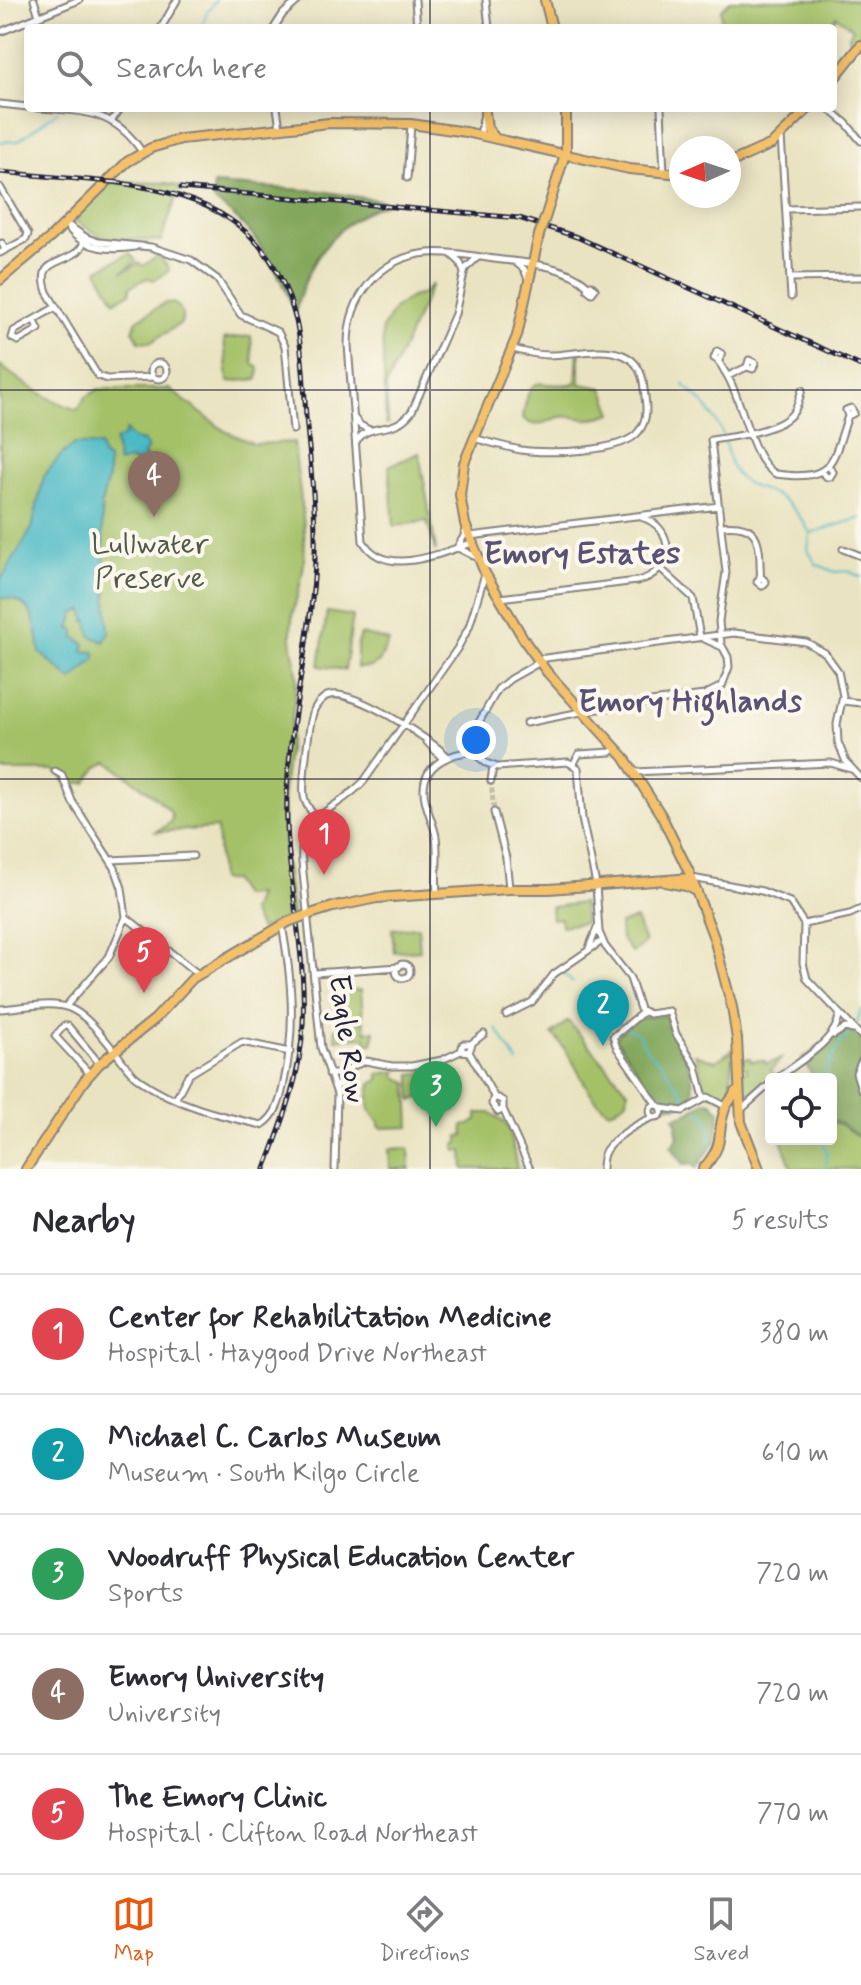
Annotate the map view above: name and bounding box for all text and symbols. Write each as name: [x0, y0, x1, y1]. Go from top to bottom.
search box: [24, 24, 837, 112]
icon: search: [52, 46, 96, 90]
text: Search here: [116, 49, 267, 88]
north arrow: [669, 136, 741, 208]
pin: 4: [128, 451, 180, 517]
park label: Lullwater Preserve: [91, 525, 210, 598]
district label: Emory Estates: [484, 533, 680, 575]
district label: Emory Highlands: [578, 681, 803, 727]
your location: [456, 720, 496, 760]
pin: 1: [298, 809, 350, 875]
pin: 5: [118, 927, 170, 993]
street label: Eagle Row: [319, 972, 375, 1106]
pin: 2: [577, 980, 629, 1046]
pin: 3: [410, 1061, 462, 1127]
map controls: [765, 1073, 837, 1145]
button: locate: [765, 1073, 837, 1145]
text: Nearby: [32, 1199, 136, 1244]
text: 5 results: [731, 1204, 829, 1238]
text: Center for Rehabilitation Medicine: [108, 1298, 552, 1337]
text: 1: [52, 1317, 64, 1351]
text: 380 m: [760, 1317, 829, 1351]
text: Hospital · Haygood Drive Northeast: [108, 1337, 487, 1371]
text: Michael C. Carlos Museum: [108, 1418, 441, 1457]
text: 2: [52, 1437, 64, 1471]
text: 610 m: [761, 1437, 829, 1471]
text: Museum · South Kilgo Circle: [108, 1457, 419, 1491]
text: Woodruff Physical Education Center: [108, 1538, 574, 1577]
text: 3: [52, 1557, 64, 1591]
text: 720 m: [756, 1557, 829, 1591]
text: Sports: [108, 1577, 183, 1611]
text: Emory University: [108, 1658, 324, 1697]
text: 4: [50, 1677, 66, 1711]
text: 720 m: [756, 1677, 829, 1711]
text: University: [108, 1697, 221, 1731]
text: The Emory Clinic: [108, 1778, 327, 1817]
text: 5: [50, 1797, 66, 1831]
text: 770 m: [757, 1797, 829, 1831]
text: Hospital · Clifton Road Northeast: [108, 1817, 478, 1851]
tab: Map: [112, 1892, 156, 1968]
tab: Directions: [379, 1892, 470, 1968]
tab: Saved: [694, 1892, 749, 1968]

